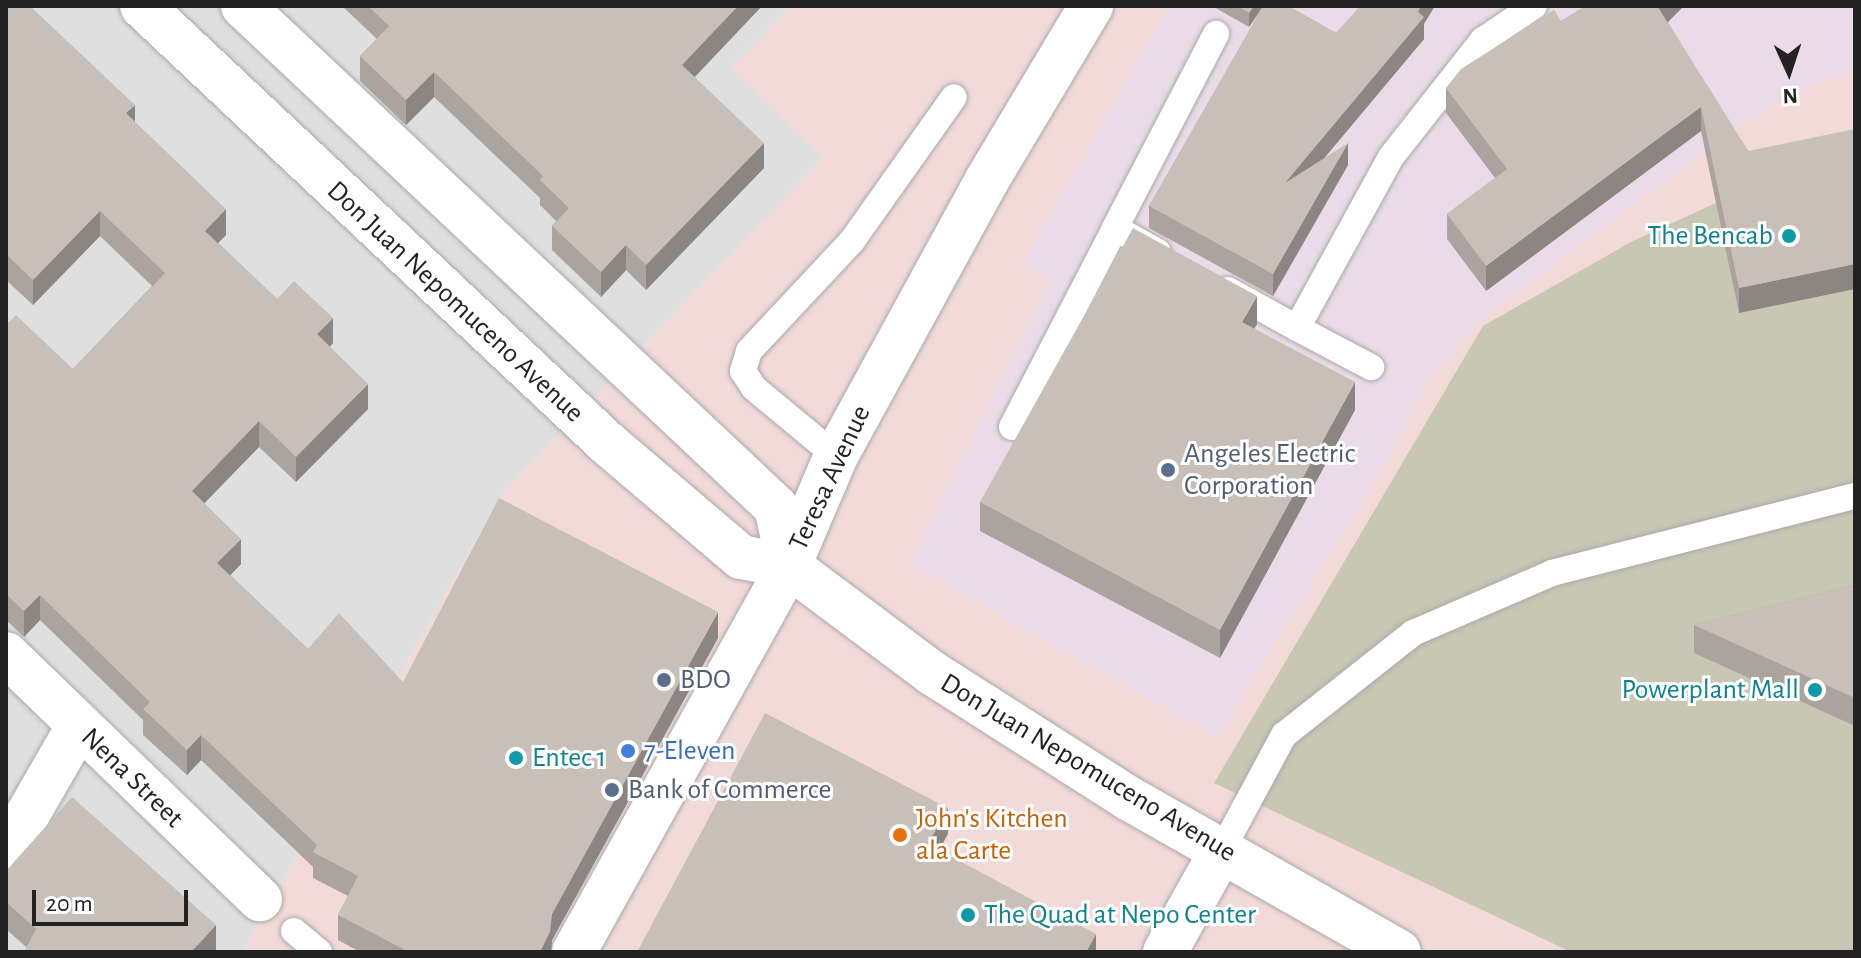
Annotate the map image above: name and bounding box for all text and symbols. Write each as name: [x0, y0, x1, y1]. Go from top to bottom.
north arrow: [1749, 32, 1829, 112]
text: N: [1782, 85, 1798, 107]
street label: Don Juan Nepomuceno Avenue: [320, 174, 590, 430]
place label: The Bencab: [1648, 219, 1773, 253]
marker: The Bencab: [1780, 227, 1798, 245]
street label: Teresa Avenue: [782, 400, 878, 556]
place label: Angeles Electric Corporation: [1184, 437, 1355, 503]
marker: Angeles Electric Corporation: [1159, 461, 1177, 479]
place label: BDO: [680, 663, 731, 697]
street label: Don Juan Nepomuceno Avenue: [934, 666, 1242, 870]
marker: BDO: [655, 671, 673, 689]
place label: Powerplant Mall: [1621, 673, 1799, 707]
marker: Powerplant Mall: [1806, 681, 1824, 699]
street label: Nena Street: [74, 721, 190, 835]
place label: 7-Eleven: [644, 734, 736, 768]
place label: Entec 1: [532, 741, 606, 775]
marker: 7-Eleven: [619, 742, 637, 760]
marker: Entec 1: [507, 749, 525, 767]
place label: Bank of Commerce: [628, 773, 831, 807]
marker: Bank of Commerce: [603, 781, 621, 799]
place label: John's Kitchen ala Carte: [916, 802, 1068, 868]
marker: John's Kitchen ala Carte: [891, 826, 909, 844]
scale bar: [36, 874, 192, 924]
text: 20 m: [46, 892, 93, 916]
place label: The Quad at Nepo Center: [984, 898, 1256, 932]
marker: The Quad at Nepo Center: [959, 906, 977, 924]

